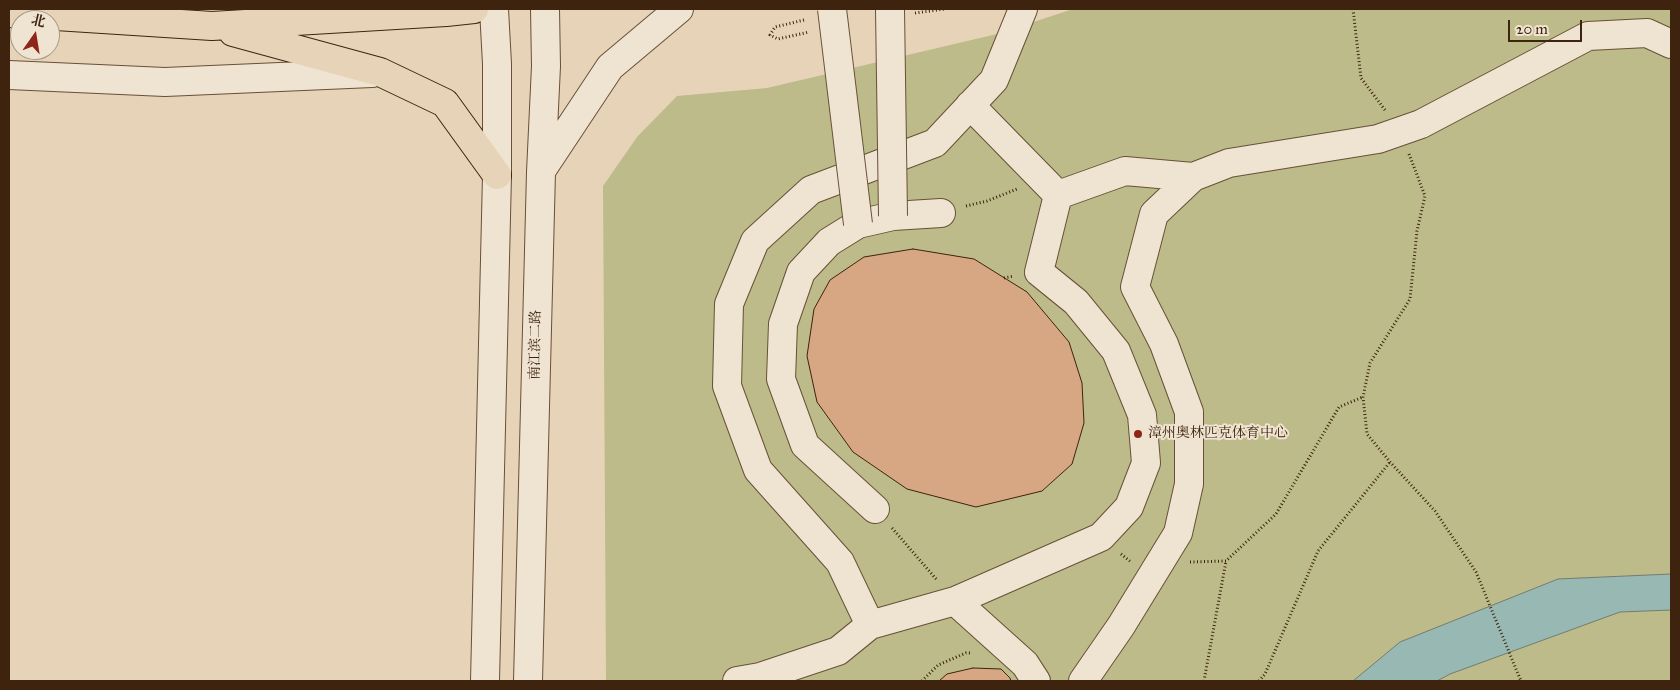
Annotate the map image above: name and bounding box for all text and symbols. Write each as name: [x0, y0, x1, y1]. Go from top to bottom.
north arrow: [10, 10, 60, 60]
scale bar: [1510, 10, 1584, 42]
text: 北: [30, 11, 47, 31]
text: 20 m: [1516, 20, 1548, 38]
street label: 南江滨二路: [527, 310, 545, 380]
place label: 漳州奥林匹克体育中心: [1148, 426, 1288, 442]
marker: 漳州奥林匹克体育中心: [1132, 428, 1144, 440]

